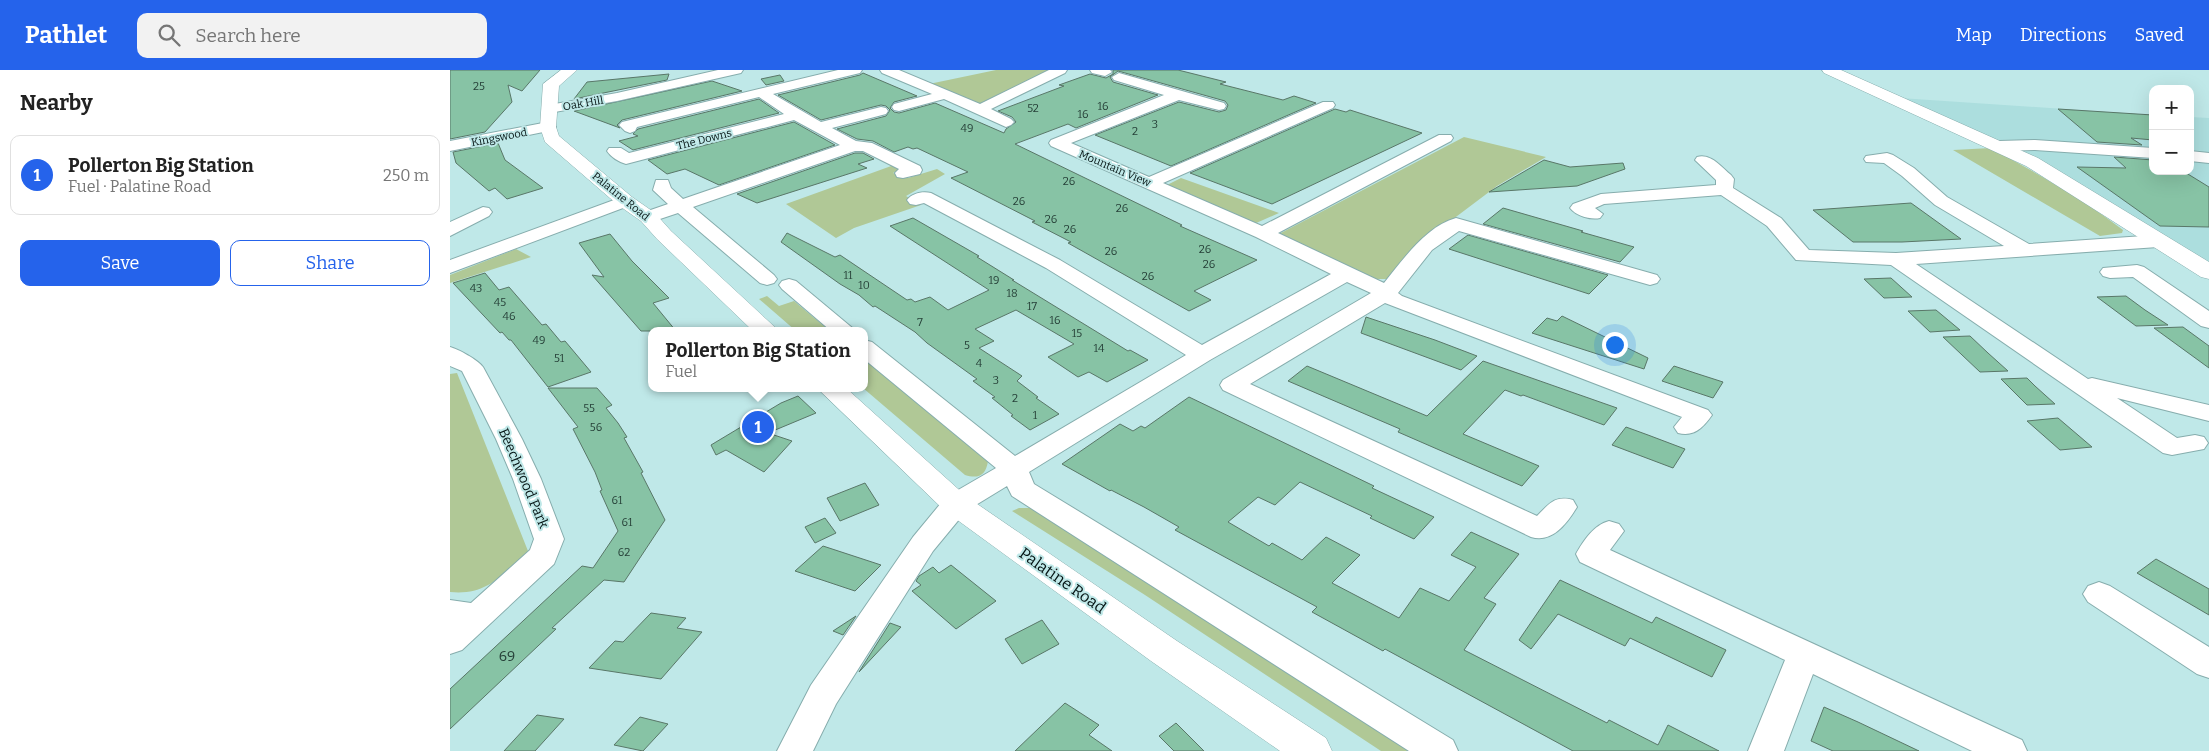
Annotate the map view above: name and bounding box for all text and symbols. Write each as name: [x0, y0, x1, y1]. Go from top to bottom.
search box: [137, 13, 487, 58]
text: Pathlet: [25, 21, 107, 49]
icon: search: [155, 21, 183, 49]
text: Search here: [195, 24, 301, 47]
text: Map: [1956, 24, 1992, 46]
text: Directions: [2020, 24, 2107, 46]
text: Saved: [2135, 24, 2184, 46]
house number: 25: [473, 80, 485, 93]
map controls: [2149, 85, 2194, 175]
button: +: [2149, 85, 2194, 130]
text: Nearby: [20, 90, 93, 116]
street label: Oak Hill: [562, 94, 604, 113]
house number: 16: [1098, 100, 1108, 113]
house number: 52: [1027, 102, 1039, 115]
house number: 16: [1078, 108, 1088, 121]
house number: 3: [1152, 118, 1158, 131]
house number: 49: [961, 122, 973, 135]
house number: 2: [1132, 125, 1138, 138]
street label: Kingswood: [470, 126, 529, 149]
street label: The Downs: [675, 126, 733, 153]
button: −: [2149, 130, 2194, 175]
street label: Mountain View: [1077, 147, 1153, 190]
text: Pollerton Big Station: [68, 154, 254, 177]
text: 1: [34, 166, 40, 185]
text: 250 m: [383, 166, 429, 185]
street label: Palatine Road: [590, 169, 652, 224]
house number: 26: [1063, 175, 1075, 188]
text: Fuel · Palatine Road: [68, 177, 211, 196]
house number: 26: [1013, 195, 1025, 208]
house number: 26: [1116, 202, 1128, 215]
house number: 26: [1045, 213, 1057, 226]
house number: 26: [1064, 223, 1076, 236]
button: Save: [20, 240, 220, 286]
button: Share: [230, 240, 430, 286]
house number: 26: [1199, 243, 1211, 256]
house number: 26: [1105, 245, 1117, 258]
house number: 26: [1203, 258, 1215, 271]
house number: 11: [844, 269, 853, 282]
house number: 26: [1142, 270, 1154, 283]
house number: 19: [989, 274, 999, 287]
house number: 10: [858, 279, 870, 292]
house number: 43: [470, 282, 482, 295]
house number: 18: [1006, 287, 1018, 300]
house number: 45: [494, 296, 506, 309]
house number: 17: [1027, 300, 1037, 313]
house number: 46: [503, 310, 515, 323]
house number: 16: [1050, 314, 1060, 327]
house number: 7: [917, 316, 923, 329]
popup: [648, 327, 868, 392]
house number: 15: [1072, 327, 1082, 340]
your location: [1602, 332, 1628, 358]
house number: 49: [533, 334, 545, 347]
text: Pollerton Big Station: [665, 339, 851, 362]
house number: 5: [964, 339, 970, 352]
house number: 14: [1094, 342, 1105, 355]
house number: 51: [554, 352, 565, 365]
house number: 4: [976, 357, 983, 370]
text: Fuel: [665, 362, 697, 381]
house number: 3: [993, 374, 999, 387]
house number: 2: [1012, 392, 1018, 405]
house number: 55: [583, 402, 595, 415]
pin: 1: [742, 408, 774, 446]
house number: 1: [1033, 409, 1038, 422]
house number: 56: [590, 421, 602, 434]
street label: Beechwood Park: [495, 426, 552, 531]
house number: 61: [612, 494, 623, 507]
house number: 61: [622, 516, 633, 529]
street label: Palatine Road: [1016, 544, 1110, 618]
house number: 62: [618, 546, 630, 559]
house number: 69: [499, 648, 515, 665]

